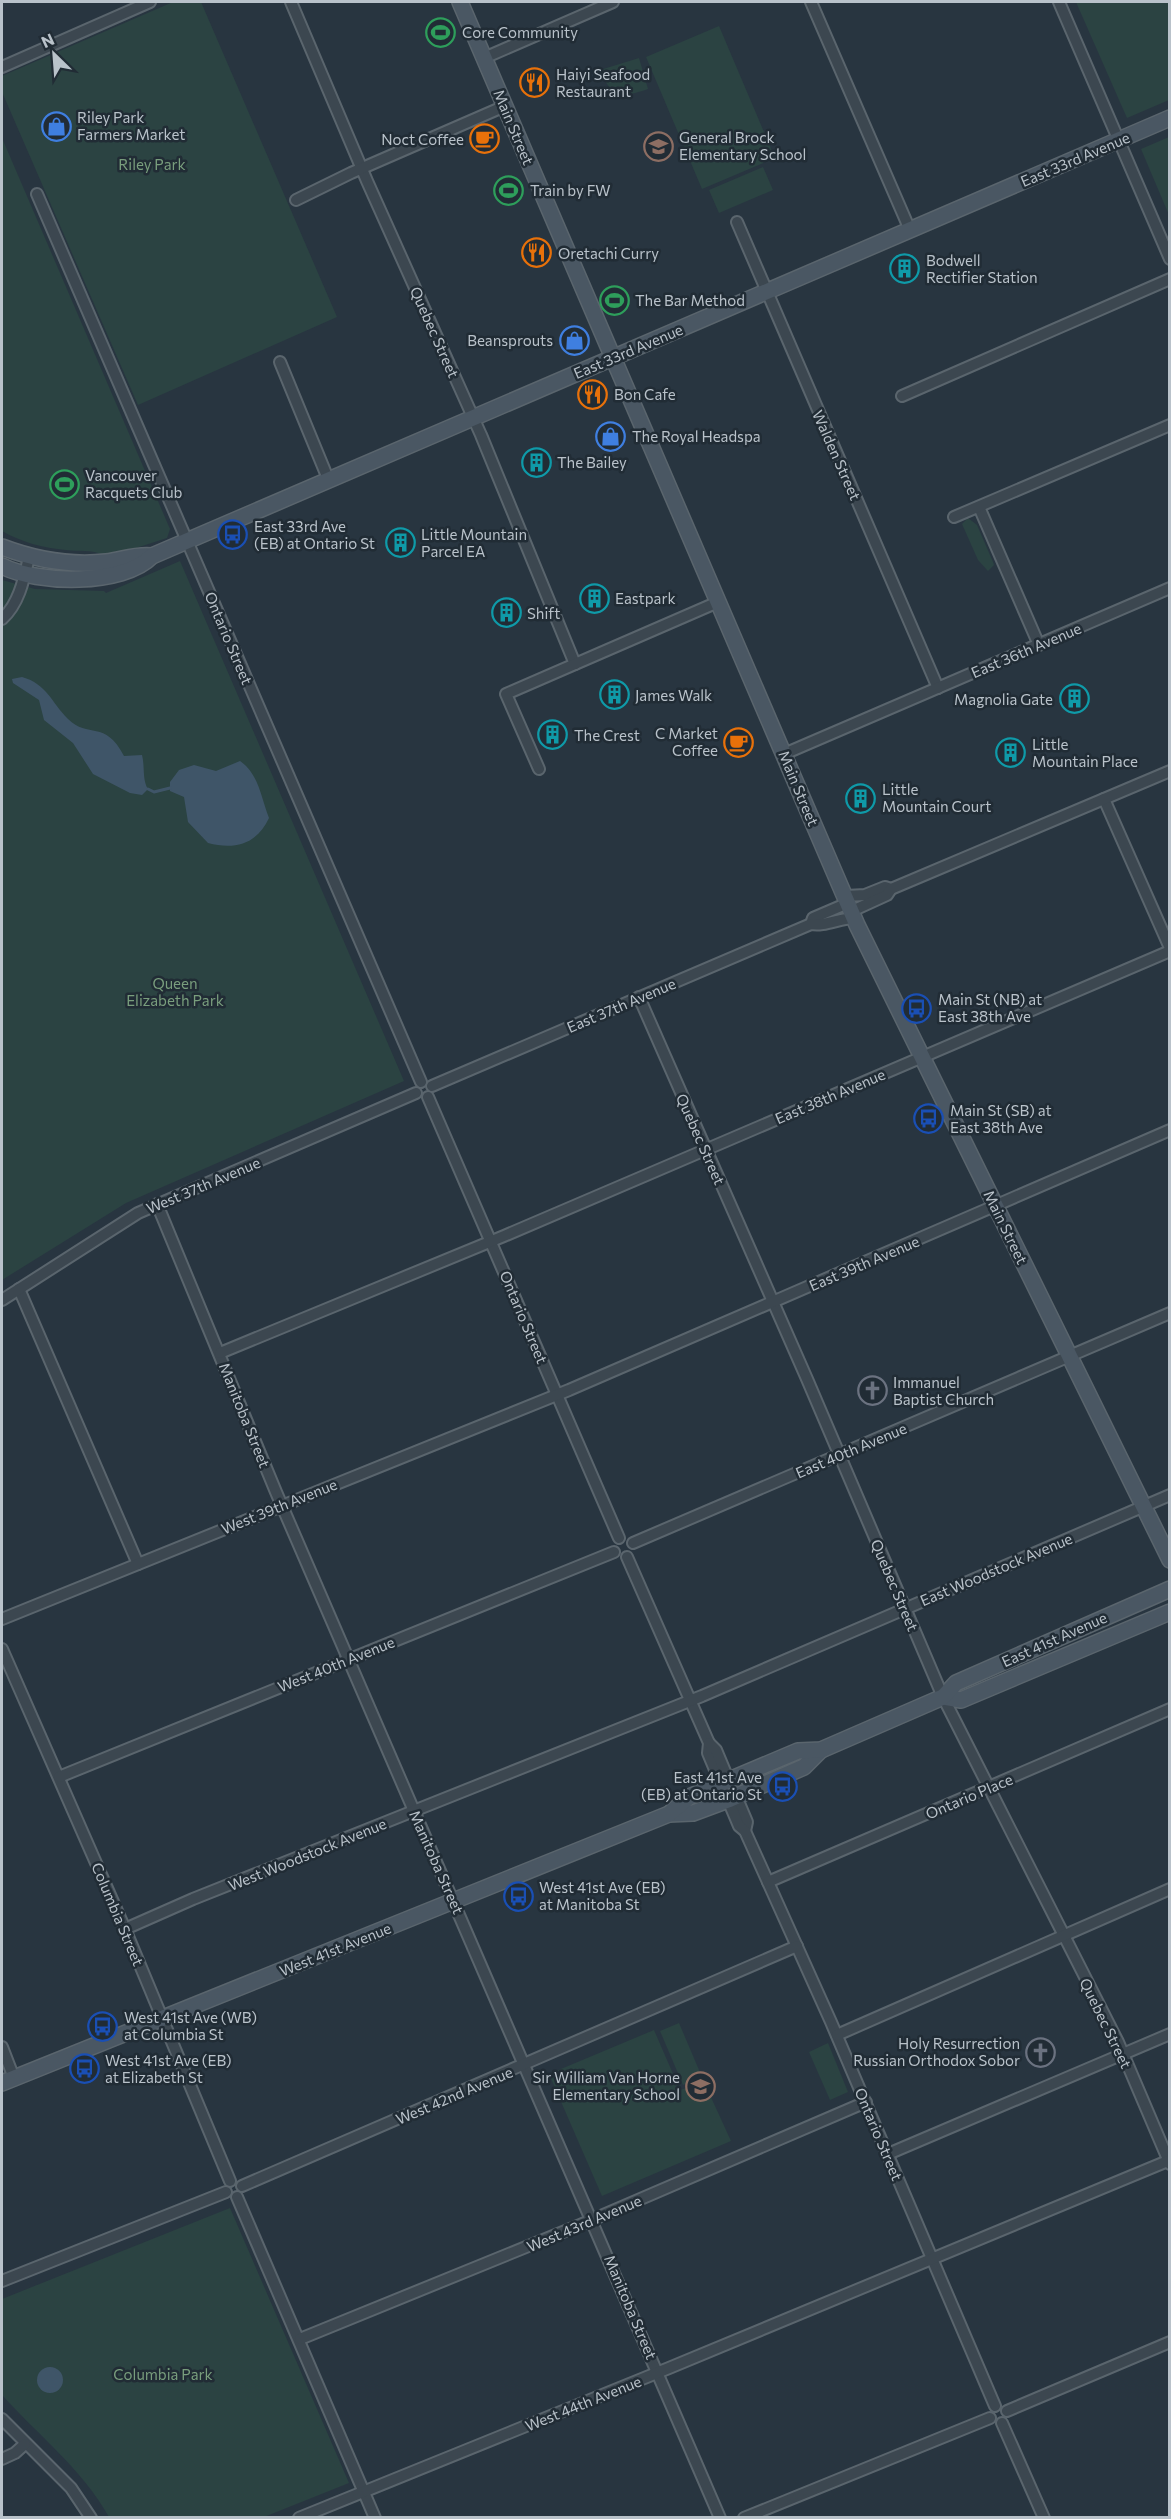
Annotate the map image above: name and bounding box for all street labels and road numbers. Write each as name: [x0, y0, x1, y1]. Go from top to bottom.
street label: Main Street: [490, 87, 538, 167]
street label: East 33rd Avenue: [1018, 128, 1132, 190]
street label: Quebec Street: [407, 284, 463, 380]
street label: East 33rd Avenue: [571, 320, 685, 382]
street label: Walden Street: [809, 407, 865, 503]
street label: Ontario Street: [201, 589, 257, 687]
street label: East 36th Avenue: [968, 619, 1084, 681]
street label: Main Street: [775, 748, 823, 828]
street label: East 37th Avenue: [564, 974, 678, 1036]
street label: East 38th Avenue: [772, 1065, 888, 1127]
street label: Quebec Street: [673, 1091, 729, 1187]
street label: West 37th Avenue: [143, 1153, 263, 1217]
street label: Main Street: [980, 1187, 1032, 1267]
street label: East 39th Avenue: [806, 1232, 922, 1294]
street label: Ontario Street: [496, 1268, 552, 1366]
street label: Manitoba Street: [216, 1360, 274, 1470]
street label: East 40th Avenue: [793, 1418, 909, 1482]
street label: West 39th Avenue: [218, 1475, 340, 1537]
street label: East Woodstock Avenue: [917, 1529, 1075, 1609]
street label: Quebec Street: [868, 1536, 922, 1634]
street label: East 41st Avenue: [999, 1608, 1110, 1670]
street label: West 40th Avenue: [275, 1632, 397, 1696]
street label: Ontario Place: [923, 1770, 1015, 1822]
street label: Manitoba Street: [406, 1807, 468, 1917]
street label: West Woodstock Avenue: [225, 1814, 389, 1894]
street label: Columbia Street: [88, 1860, 148, 1968]
street label: West 41st Avenue: [277, 1918, 393, 1980]
street label: Quebec Street: [1076, 1975, 1136, 2071]
street label: West 42nd Avenue: [393, 2062, 515, 2128]
street label: Ontario Street: [851, 2085, 907, 2183]
street label: West 43rd Avenue: [524, 2191, 644, 2255]
street label: Manitoba Street: [601, 2252, 661, 2362]
street label: West 44th Avenue: [522, 2371, 644, 2434]

